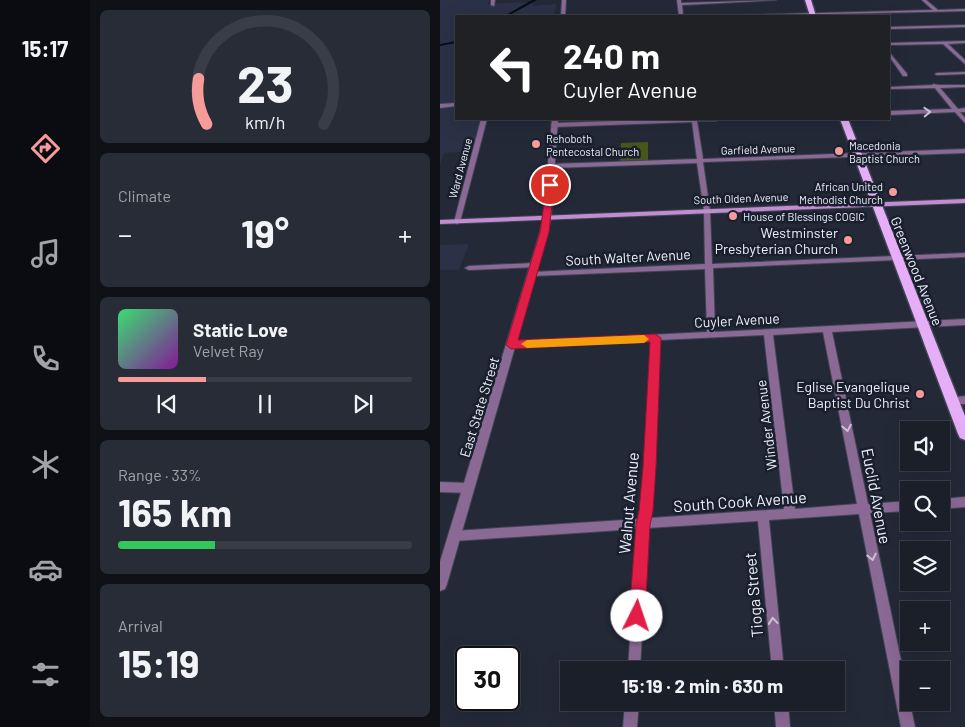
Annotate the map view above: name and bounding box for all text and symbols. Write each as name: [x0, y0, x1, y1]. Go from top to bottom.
text: 240 m: [563, 34, 660, 76]
text: 15:17: [22, 35, 68, 61]
icon: left: [480, 35, 545, 100]
text: 23: [237, 51, 293, 113]
text: Cuyler Avenue: [563, 76, 697, 102]
one-way arrow: [923, 106, 931, 117]
text: km/h: [245, 111, 285, 133]
icon: directions: [28, 131, 63, 166]
place label: Rehoboth Pentecostal Church: [546, 132, 639, 158]
street label: Ward Avenue: [446, 136, 474, 200]
marker: Rehoboth Pentecostal Church: [530, 138, 542, 150]
place label: Macedonia Baptist Church: [849, 139, 920, 165]
street label: Garfield Avenue: [720, 141, 796, 157]
marker: Macedonia Baptist Church: [833, 145, 845, 157]
pin: [529, 164, 571, 206]
icon: arrive: [536, 171, 564, 199]
place label: African United Methodist Church: [799, 180, 883, 206]
text: Climate: [118, 186, 171, 205]
marker: African United Methodist Church: [887, 186, 899, 198]
street label: South Olden Avenue: [693, 190, 789, 206]
text: 19°: [241, 210, 289, 256]
marker: House of Blessings COGIC: [727, 210, 739, 222]
place label: House of Blessings COGIC: [743, 210, 865, 223]
street label: Greenwood Avenue: [887, 214, 947, 328]
text: −: [118, 217, 132, 251]
text: +: [398, 217, 412, 251]
place label: Westminster Presbyterian Church: [715, 224, 838, 257]
marker: Westminster Presbyterian Church: [842, 234, 854, 246]
icon: music: [28, 236, 63, 271]
street label: South Walter Avenue: [565, 245, 691, 269]
street label: Cuyler Avenue: [694, 309, 780, 331]
text: Static Love: [193, 318, 288, 341]
icon: phone: [28, 341, 63, 376]
text: Velvet Ray: [193, 341, 264, 360]
street label: East State Street: [456, 355, 502, 459]
place label: Eglise Evangelique Baptist Du Christ: [796, 378, 910, 411]
street label: Winder Avenue: [752, 379, 780, 471]
marker: Eglise Evangelique Baptist Du Christ: [914, 388, 926, 400]
icon: previous: [153, 390, 181, 418]
icon: pause: [251, 390, 279, 418]
icon: next: [349, 390, 377, 418]
map controls: [900, 421, 950, 711]
button: sound: [900, 421, 950, 471]
one-way arrow: [841, 424, 852, 433]
icon: climate: [28, 447, 63, 482]
street label: Euclid Avenue: [858, 447, 896, 545]
street label: Walnut Avenue: [614, 451, 642, 555]
text: Range · 33%: [118, 465, 202, 484]
button: search: [900, 481, 950, 531]
street label: South Cook Avenue: [673, 487, 807, 515]
text: 165 km: [118, 489, 232, 535]
button: layers: [900, 541, 950, 591]
icon: car: [28, 552, 63, 587]
street label: Tioga Street: [740, 552, 766, 638]
one-way arrow: [866, 552, 877, 561]
position arrow: [610, 589, 662, 641]
button: +: [900, 601, 950, 651]
text: Arrival: [118, 616, 163, 635]
one-way arrow: [768, 617, 779, 625]
text: 15:19: [118, 640, 199, 686]
speed limit sign: 30: [455, 646, 520, 711]
icon: filters: [28, 657, 63, 692]
button: −: [900, 661, 950, 711]
text: 15:19 · 2 min · 630 m: [622, 674, 783, 697]

